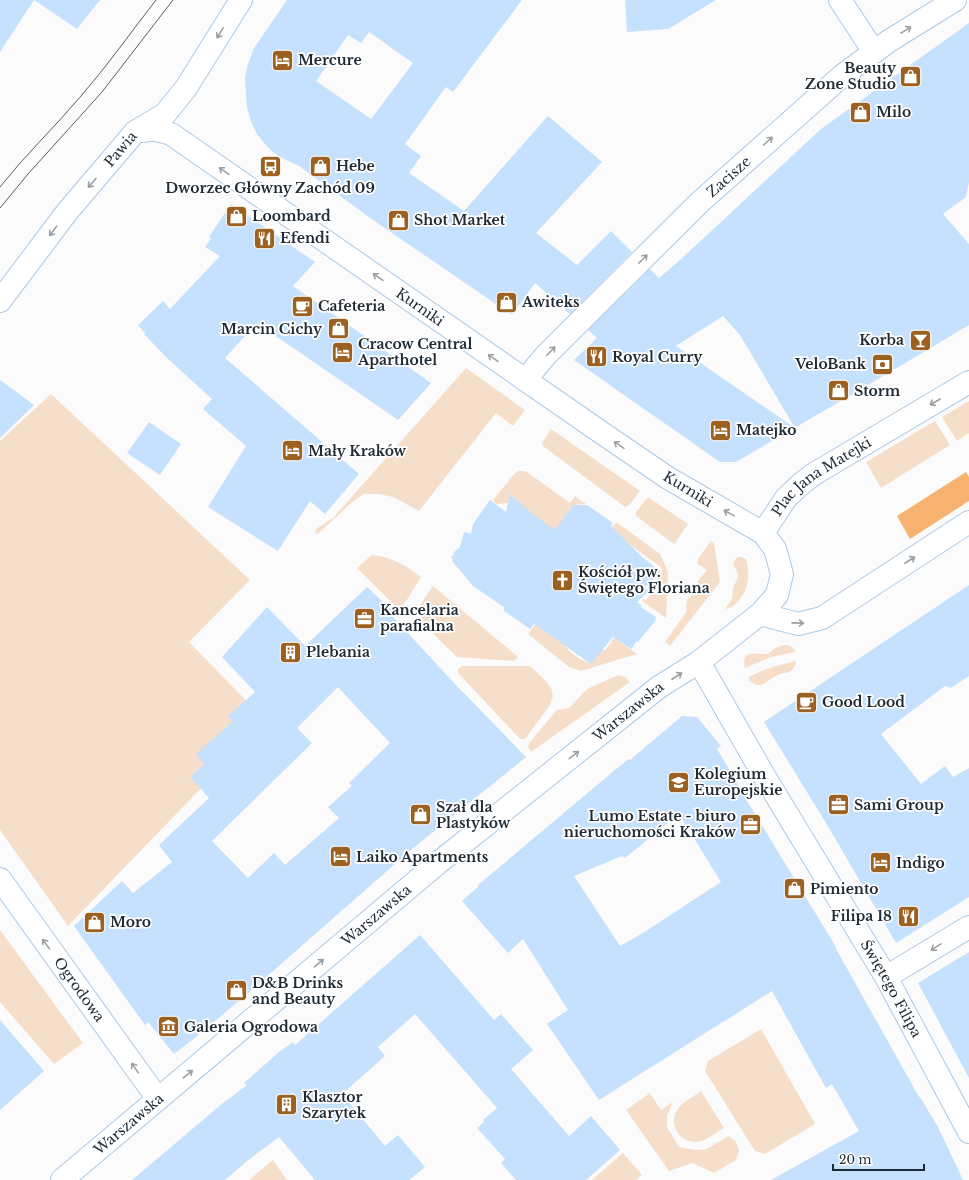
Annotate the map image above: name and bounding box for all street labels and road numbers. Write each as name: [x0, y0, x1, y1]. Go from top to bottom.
street label: Pawia: [100, 127, 141, 171]
street label: Zacisze: [703, 152, 754, 201]
street label: Kurniki: [392, 284, 448, 330]
street label: Plac Jana Matejki: [768, 433, 875, 519]
street label: Kurniki: [660, 467, 716, 511]
street label: Warszawska: [588, 678, 668, 746]
street label: Warszawska: [337, 880, 415, 950]
street label: Świętego Filipa: [857, 936, 926, 1041]
street label: Ogrodowa: [50, 954, 109, 1025]
street label: Warszawska: [89, 1089, 167, 1159]

